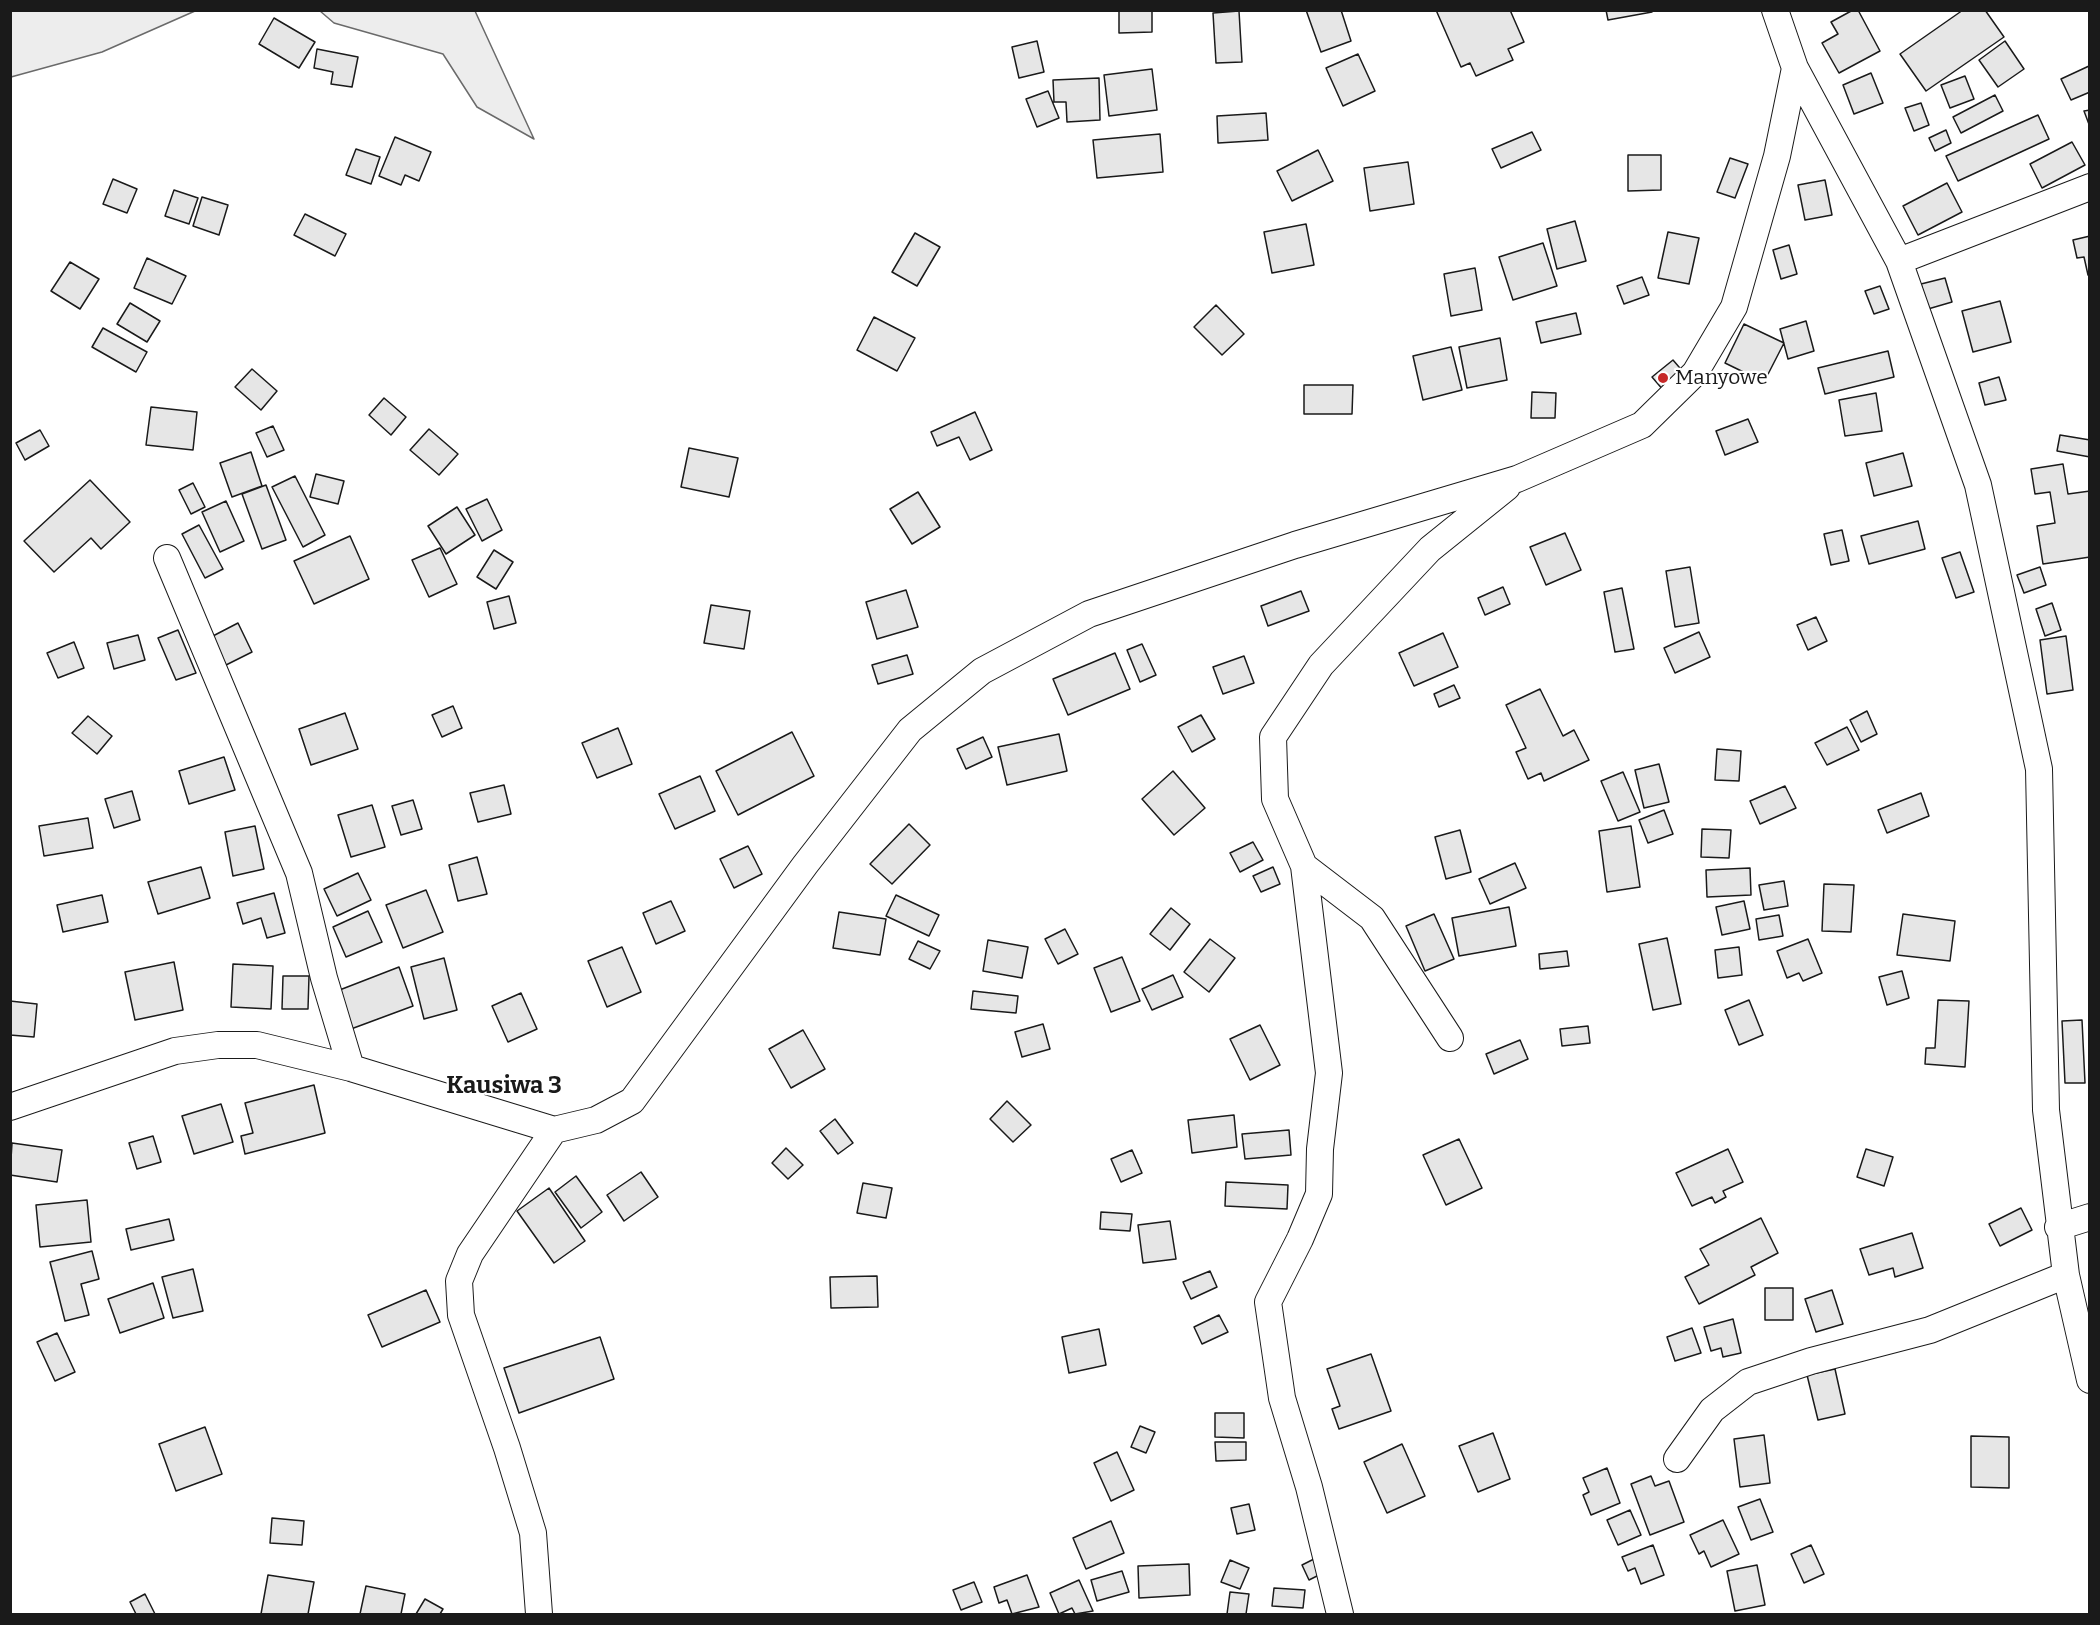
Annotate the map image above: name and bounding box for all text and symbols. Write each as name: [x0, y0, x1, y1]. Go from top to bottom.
place label: Manyowe: [1675, 365, 1768, 391]
marker: Manyowe: [1656, 371, 1670, 385]
district label: Kausiwa 3: [446, 1072, 562, 1100]

